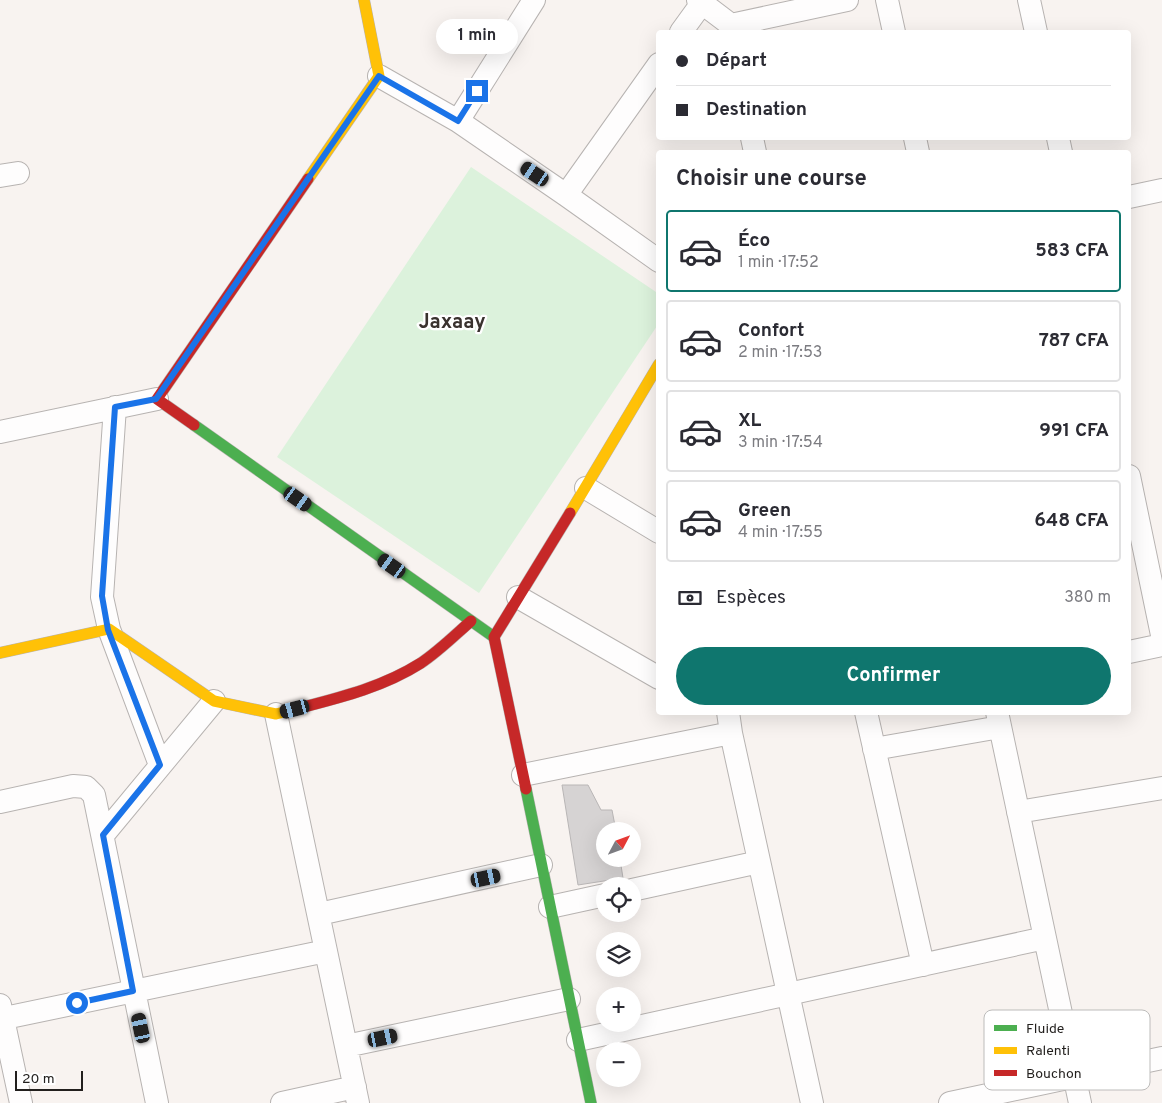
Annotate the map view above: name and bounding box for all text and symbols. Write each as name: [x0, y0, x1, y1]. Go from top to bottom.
callout: 1 min: [436, 18, 518, 54]
text: 1 min: [458, 26, 496, 46]
text: Départ: [706, 49, 767, 73]
route end: [466, 80, 488, 102]
text: Destination: [706, 98, 807, 122]
car: [518, 159, 551, 189]
text: Choisir une course: [676, 166, 867, 193]
icon: car: [678, 229, 723, 274]
text: Éco: [738, 229, 770, 253]
text: 583 CFA: [1035, 239, 1109, 263]
text: 1 min · 17:52: [738, 253, 819, 273]
district label: Jaxaay: [418, 310, 486, 336]
icon: car: [678, 319, 723, 364]
text: Confort: [738, 319, 804, 343]
text: 787 CFA: [1039, 329, 1109, 353]
text: 2 min · 17:53: [738, 343, 822, 363]
icon: car: [678, 409, 723, 454]
text: XL: [738, 409, 761, 433]
text: 991 CFA: [1039, 419, 1109, 443]
text: 3 min · 17:54: [738, 433, 823, 453]
car: [281, 484, 314, 514]
icon: car: [678, 499, 723, 544]
text: Green: [738, 499, 791, 523]
text: 648 CFA: [1034, 509, 1109, 533]
text: 4 min · 17:55: [738, 523, 823, 543]
car: [375, 551, 408, 581]
icon: cash: [676, 584, 704, 612]
text: Espèces: [716, 586, 786, 610]
text: 380 m: [1064, 588, 1111, 608]
button: Confirmer: [676, 647, 1111, 705]
car: [278, 698, 311, 720]
north arrow: [596, 822, 641, 868]
map controls: [596, 822, 641, 1087]
car: [469, 868, 502, 888]
button: locate: [596, 877, 641, 922]
button: layers: [596, 932, 641, 977]
button: +: [596, 987, 641, 1032]
route start: [66, 992, 88, 1014]
legend: [984, 1010, 1150, 1090]
car: [130, 1012, 151, 1044]
text: Fluide: [1026, 1021, 1064, 1038]
car: [366, 1028, 399, 1048]
button: −: [596, 1042, 641, 1087]
text: Ralenti: [1026, 1043, 1070, 1060]
text: Bouchon: [1026, 1066, 1082, 1083]
scale bar: [15, 1068, 82, 1091]
text: 20 m: [22, 1071, 55, 1088]

